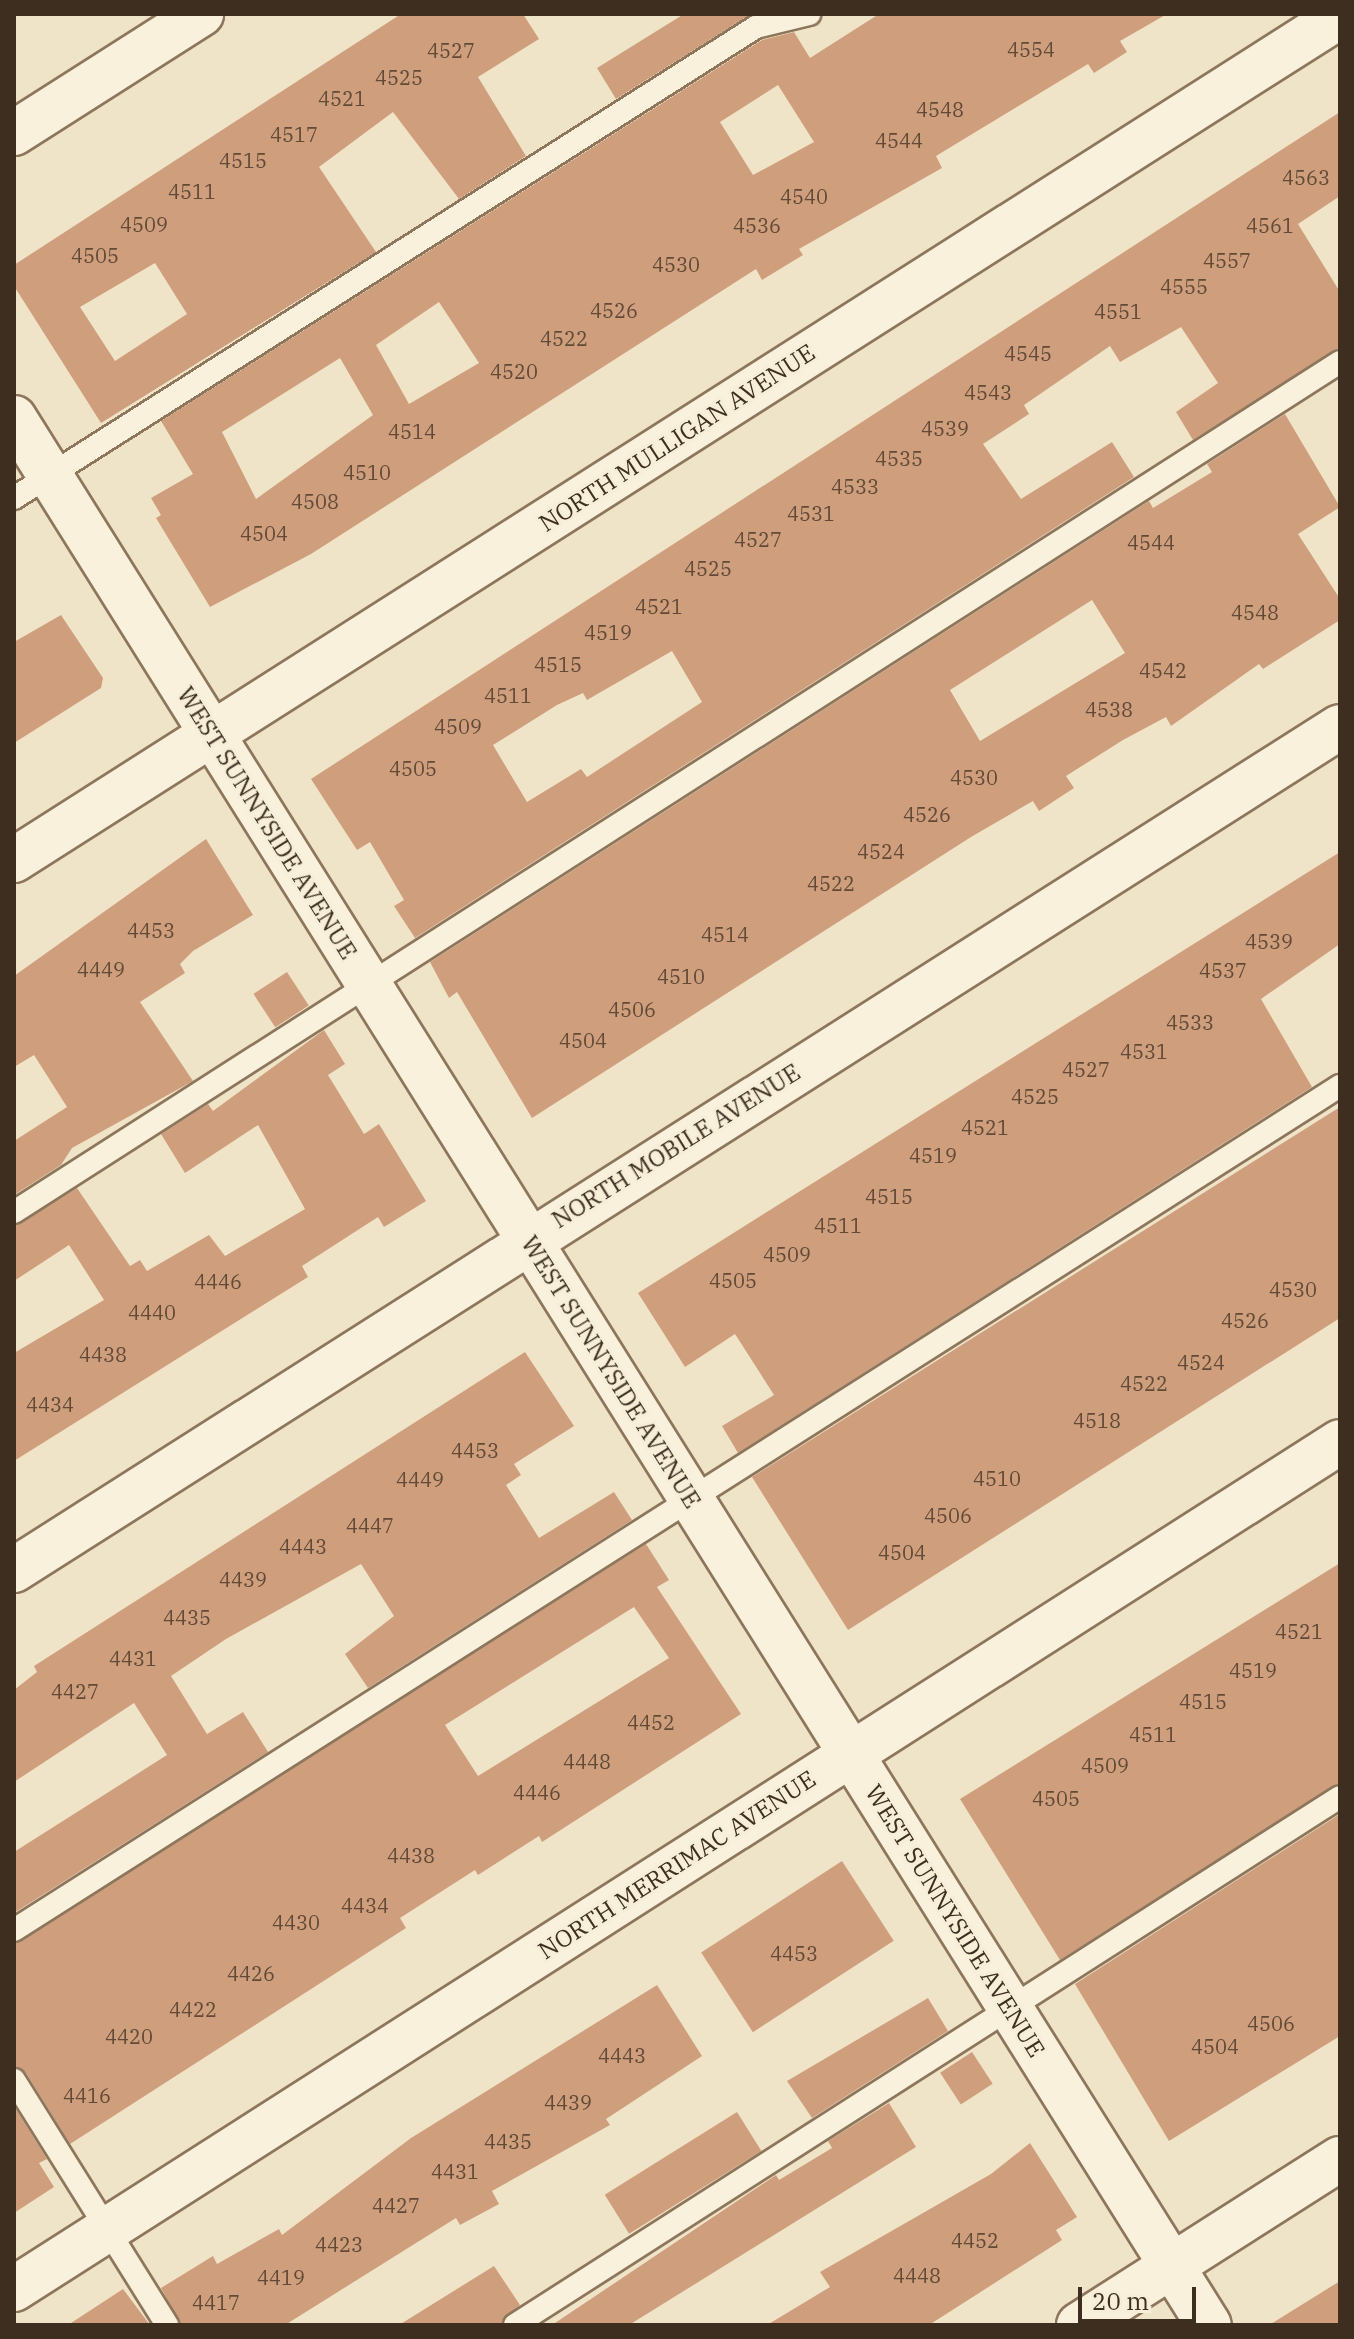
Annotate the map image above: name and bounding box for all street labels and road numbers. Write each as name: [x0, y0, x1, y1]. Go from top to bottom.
street label: NORTH MULLIGAN AVENUE: [534, 338, 820, 538]
street label: WEST SUNNYSIDE AVENUE: [171, 681, 363, 965]
street label: NORTH MOBILE AVENUE: [546, 1058, 806, 1234]
street label: WEST SUNNYSIDE AVENUE: [515, 1230, 707, 1514]
street label: NORTH MERRIMAC AVENUE: [533, 1765, 821, 1965]
street label: WEST SUNNYSIDE AVENUE: [859, 1779, 1051, 2063]

